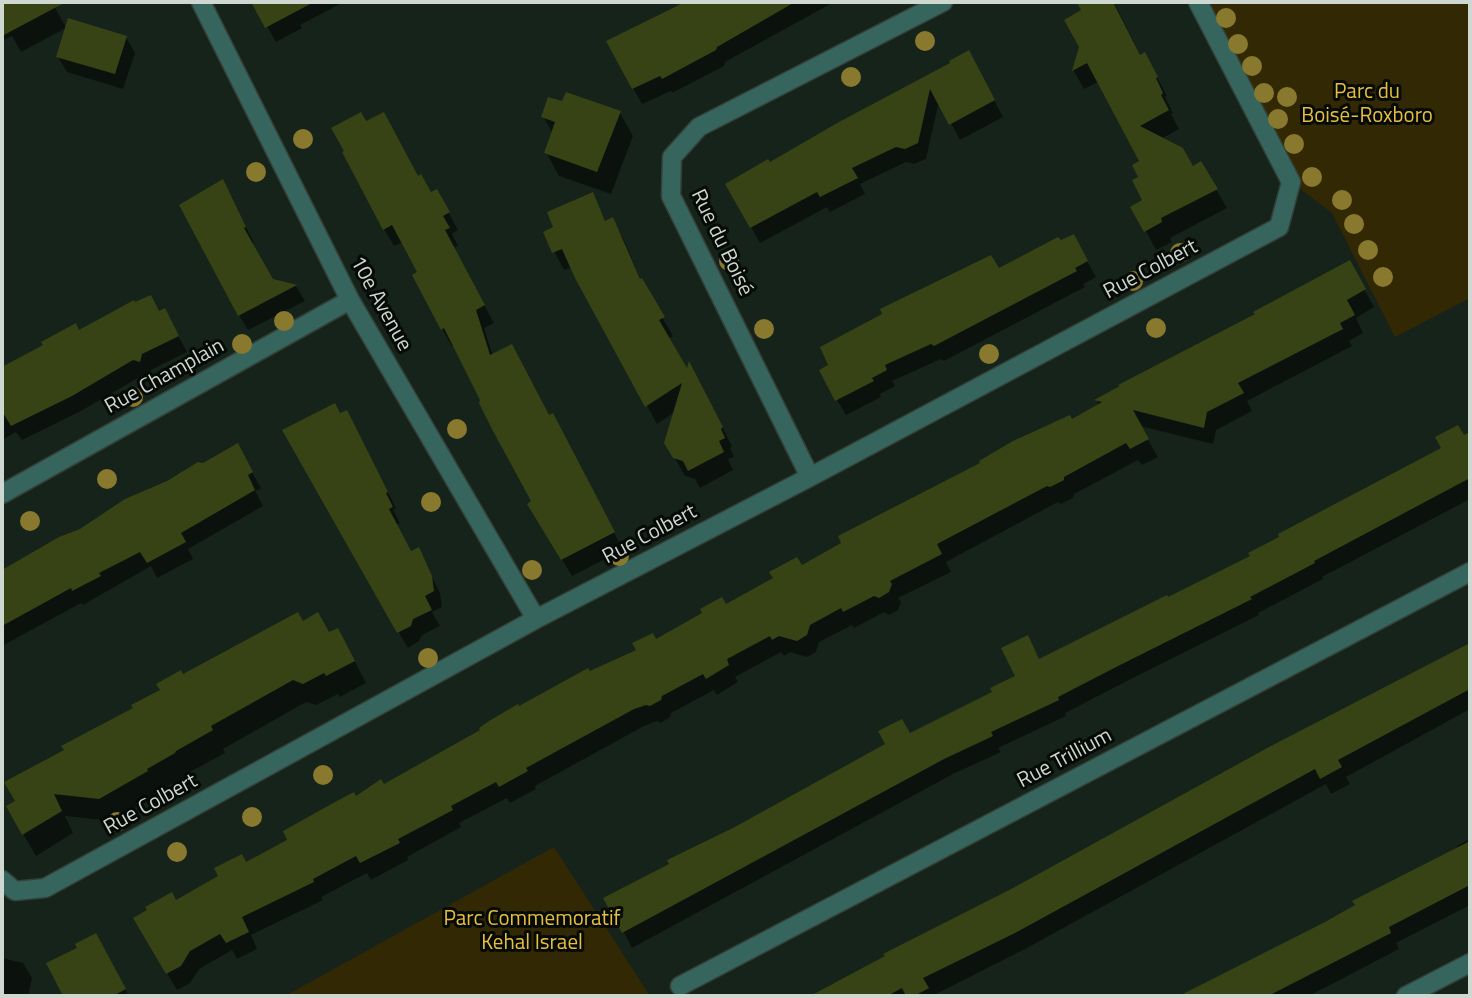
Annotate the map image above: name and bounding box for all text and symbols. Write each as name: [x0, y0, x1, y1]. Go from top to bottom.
park label: Parc du Boisé-Roxboro: [1301, 80, 1433, 130]
street label: Rue du Boisé: [684, 186, 758, 300]
street label: Rue Colbert: [1100, 235, 1202, 305]
street label: 10e Avenue: [344, 252, 416, 356]
street label: Rue Champlain: [101, 334, 229, 420]
street label: Rue Colbert: [599, 500, 701, 570]
street label: Rue Trillium: [1013, 724, 1117, 794]
street label: Rue Colbert: [100, 769, 202, 841]
park label: Parc Commemoratif Kehal Israel: [443, 907, 621, 957]

